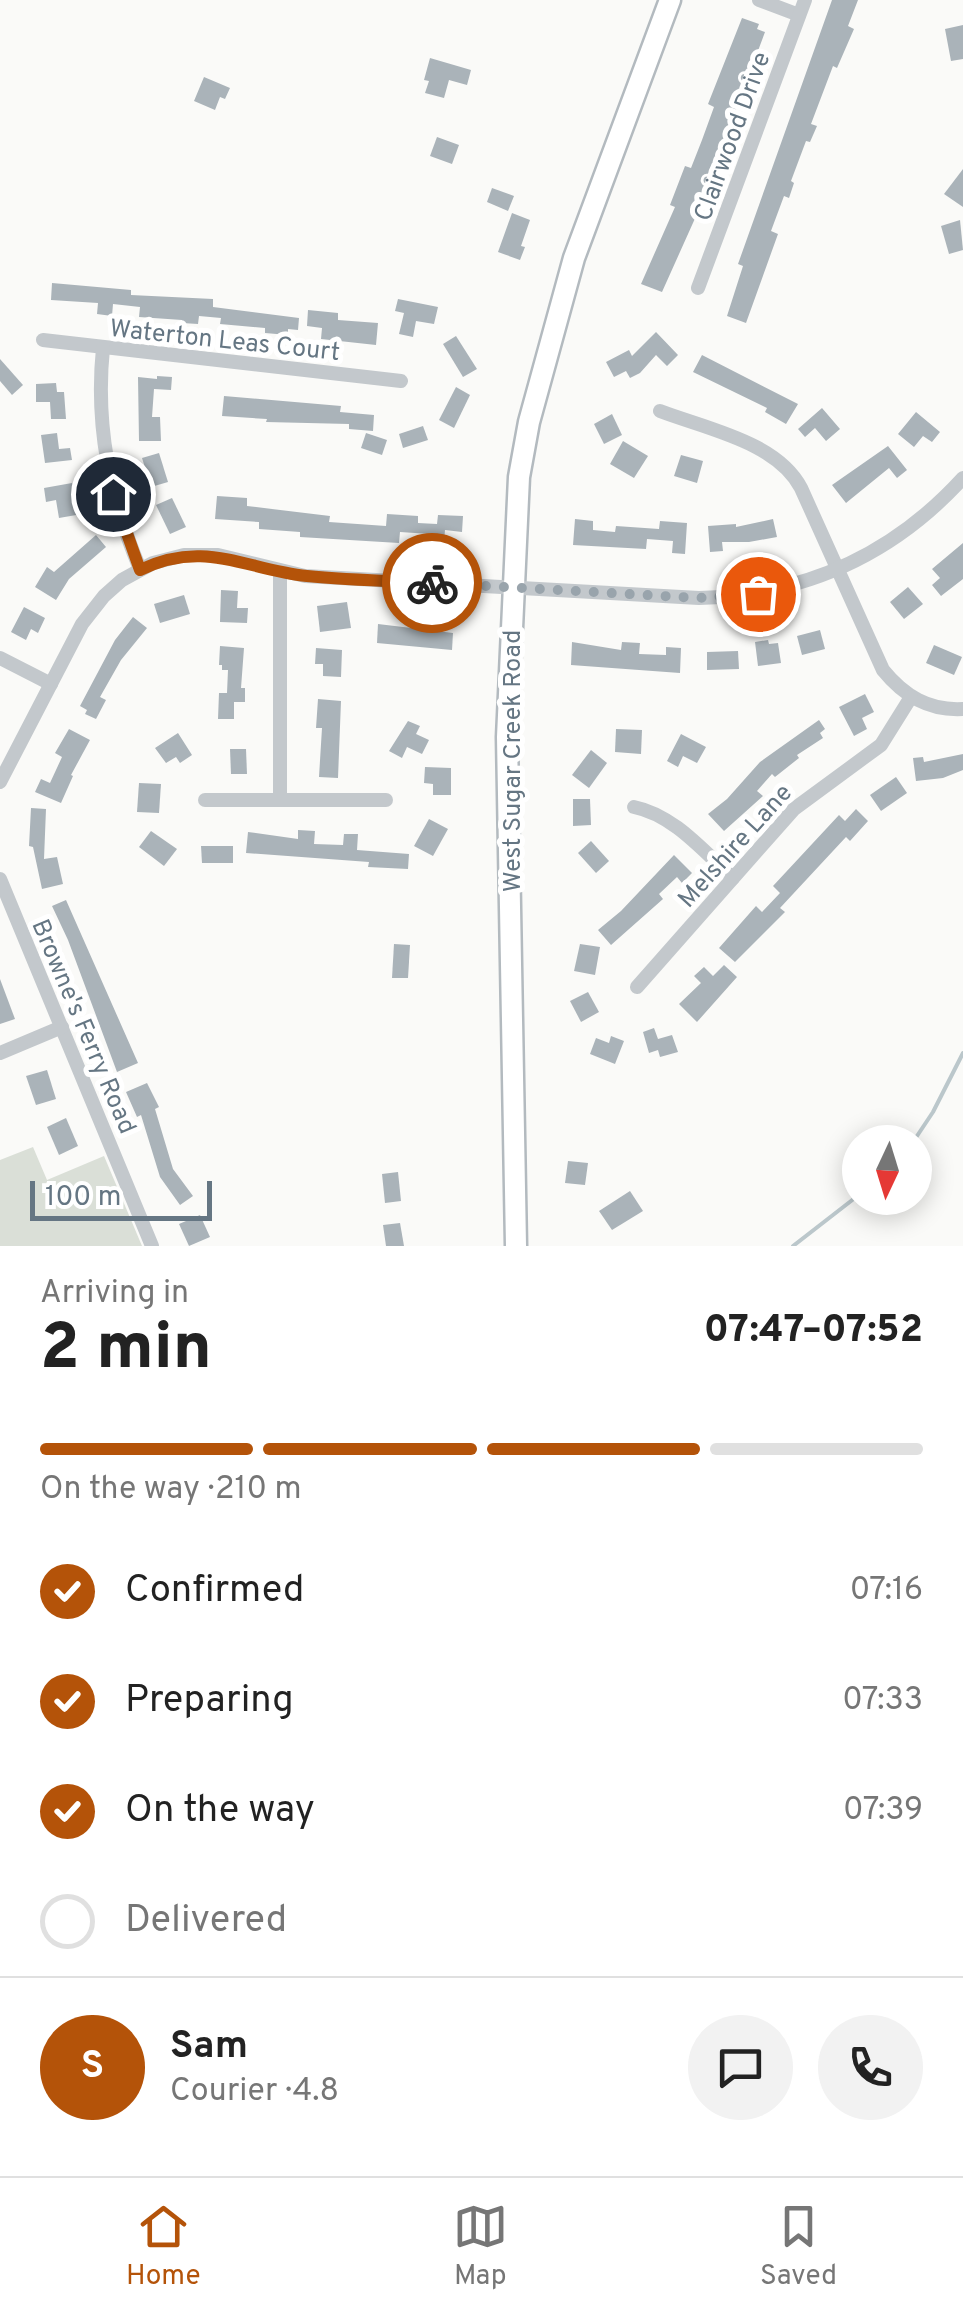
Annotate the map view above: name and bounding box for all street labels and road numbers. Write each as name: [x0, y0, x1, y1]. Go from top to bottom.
street label: Clairwood Drive: [688, 48, 779, 226]
street label: Waterton Leas Court: [108, 314, 341, 370]
street label: West Sugar Creek Road: [498, 630, 530, 892]
street label: Melshire Lane: [672, 778, 800, 916]
street label: Browne's Ferry Road: [23, 915, 142, 1139]

